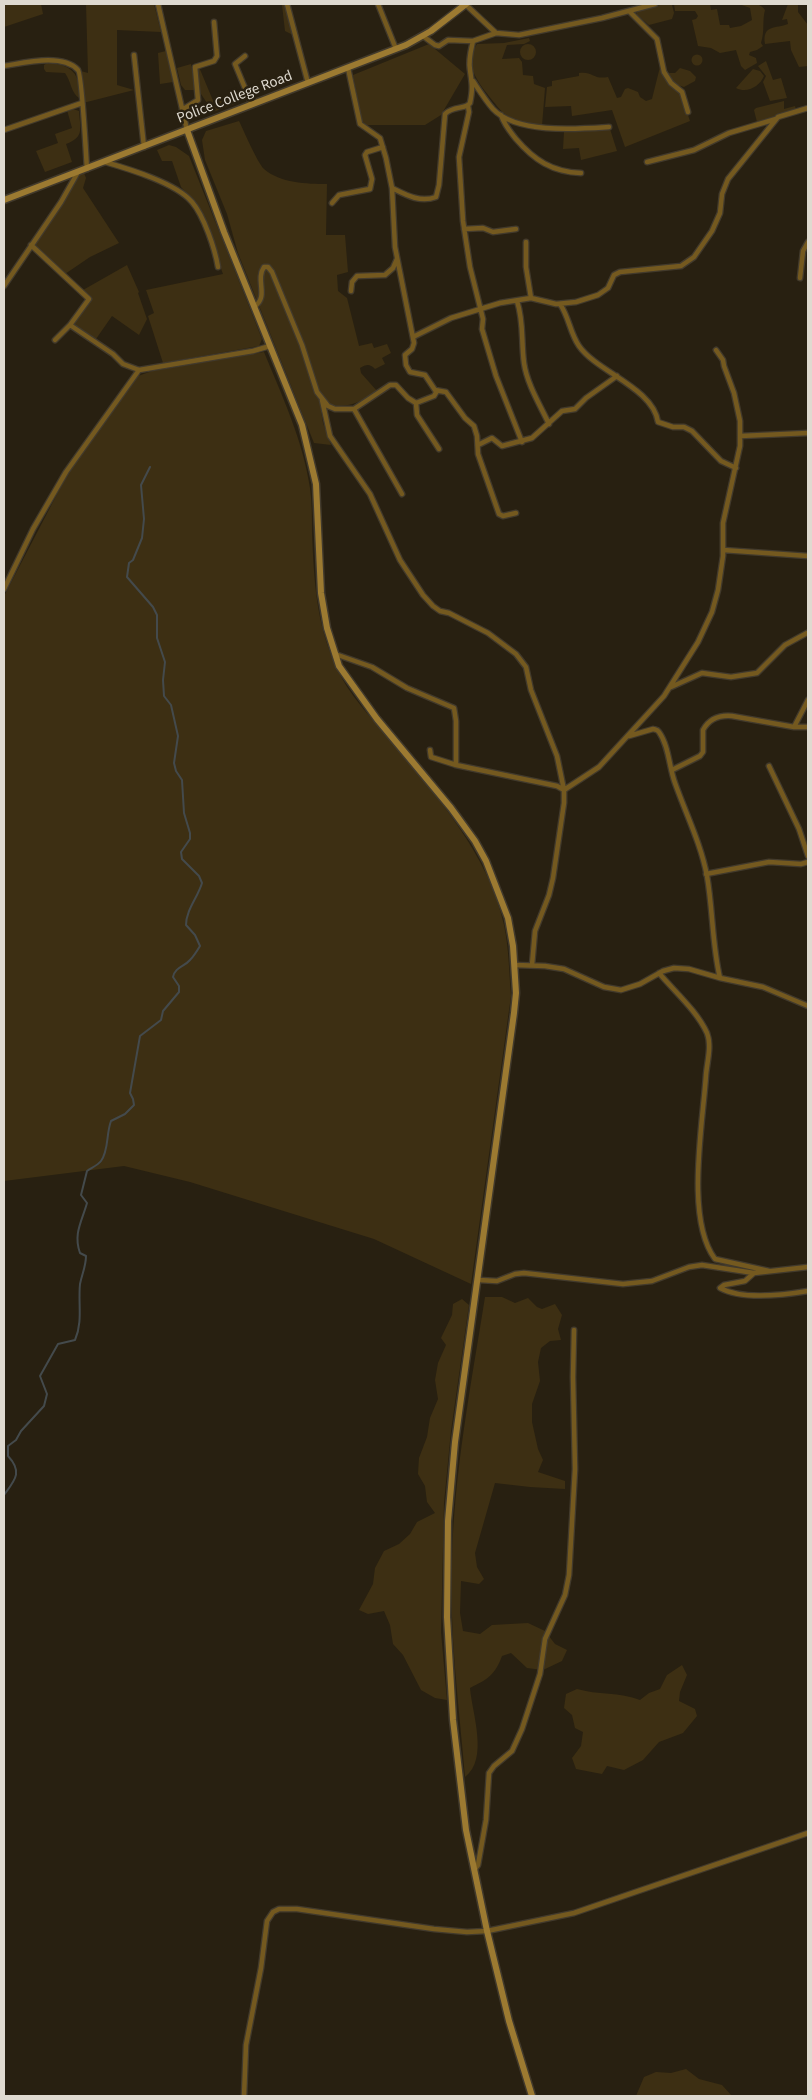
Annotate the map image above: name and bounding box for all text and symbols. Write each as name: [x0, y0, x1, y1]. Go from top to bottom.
street label: Police College Road: [175, 68, 295, 128]

